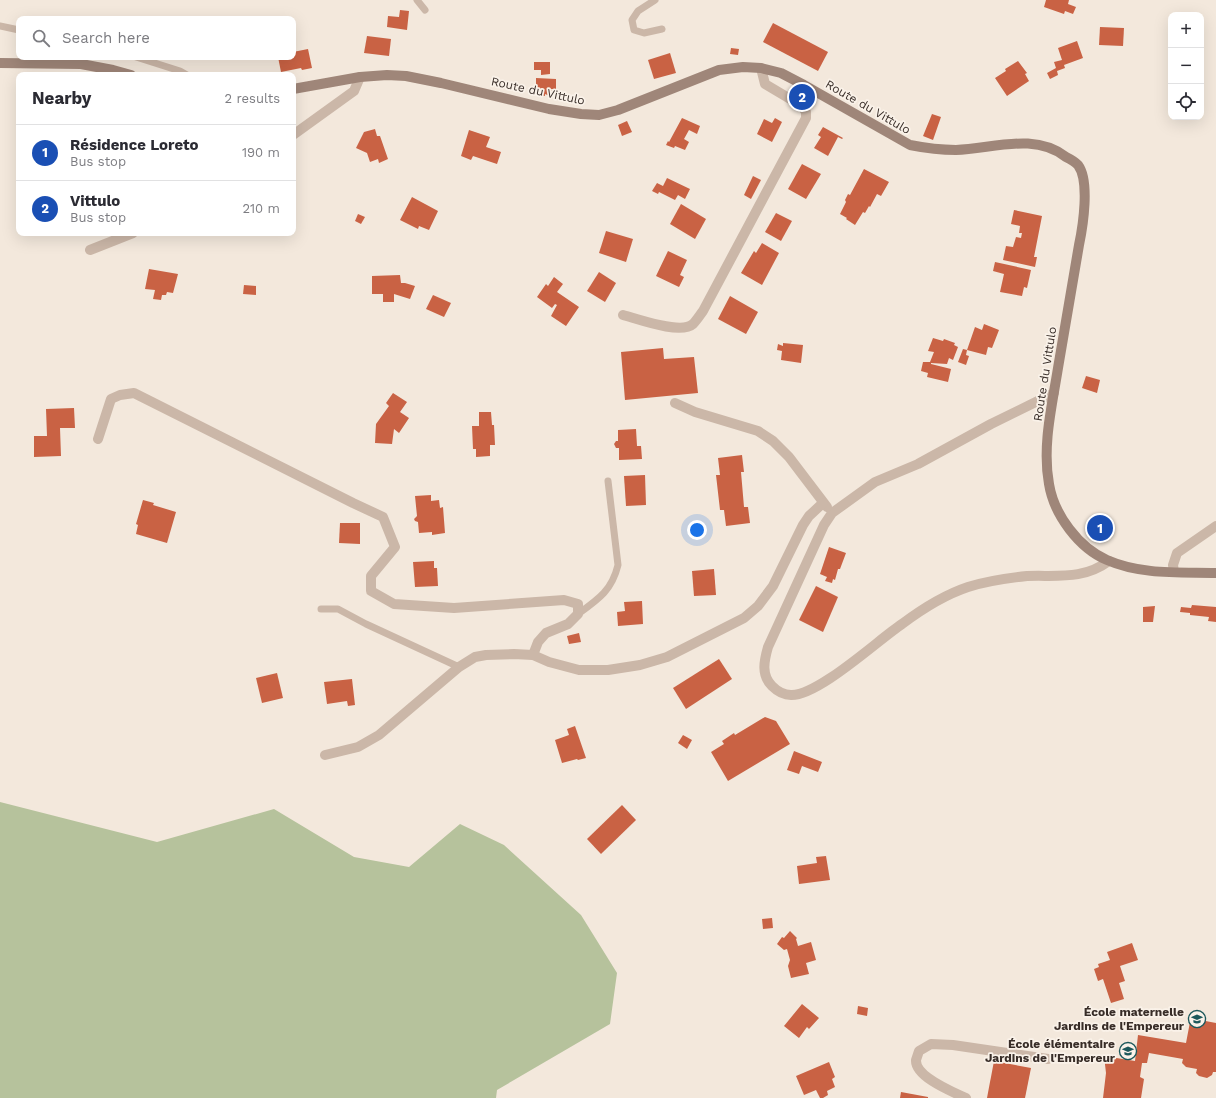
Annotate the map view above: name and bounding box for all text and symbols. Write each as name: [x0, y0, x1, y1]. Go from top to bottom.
map controls: [1168, 12, 1204, 120]
button: +: [1168, 12, 1204, 48]
search box: [16, 16, 296, 60]
icon: search: [30, 27, 52, 49]
text: Search here: [62, 29, 150, 47]
button: −: [1168, 48, 1204, 84]
street label: Route du Vittulo: [490, 74, 586, 108]
street label: Route du Vittulo: [823, 77, 913, 137]
pin: 2: [789, 82, 815, 112]
button: locate: [1168, 84, 1204, 120]
text: Nearby: [32, 88, 91, 108]
text: 2 results: [225, 91, 280, 106]
text: Résidence Loreto: [70, 136, 199, 154]
text: 1: [42, 145, 48, 160]
text: 190 m: [242, 145, 280, 160]
text: Bus stop: [70, 154, 126, 169]
text: Vittulo: [70, 192, 120, 210]
text: 2: [41, 201, 49, 216]
text: 210 m: [242, 201, 280, 216]
text: Bus stop: [70, 210, 126, 225]
street label: Route du Vittulo: [1031, 326, 1059, 422]
pin: 1: [1087, 513, 1113, 543]
your location: [687, 520, 707, 540]
place label: École maternelle Jardins de l'Empereur: [1054, 1005, 1185, 1033]
school or university icon: École maternelle Jardins de l'Empereur: [1187, 1009, 1207, 1029]
place label: École élémentaire Jardins de l'Empereur: [985, 1037, 1116, 1065]
school or university icon: École élémentaire Jardins de l'Empereur: [1118, 1041, 1138, 1061]

